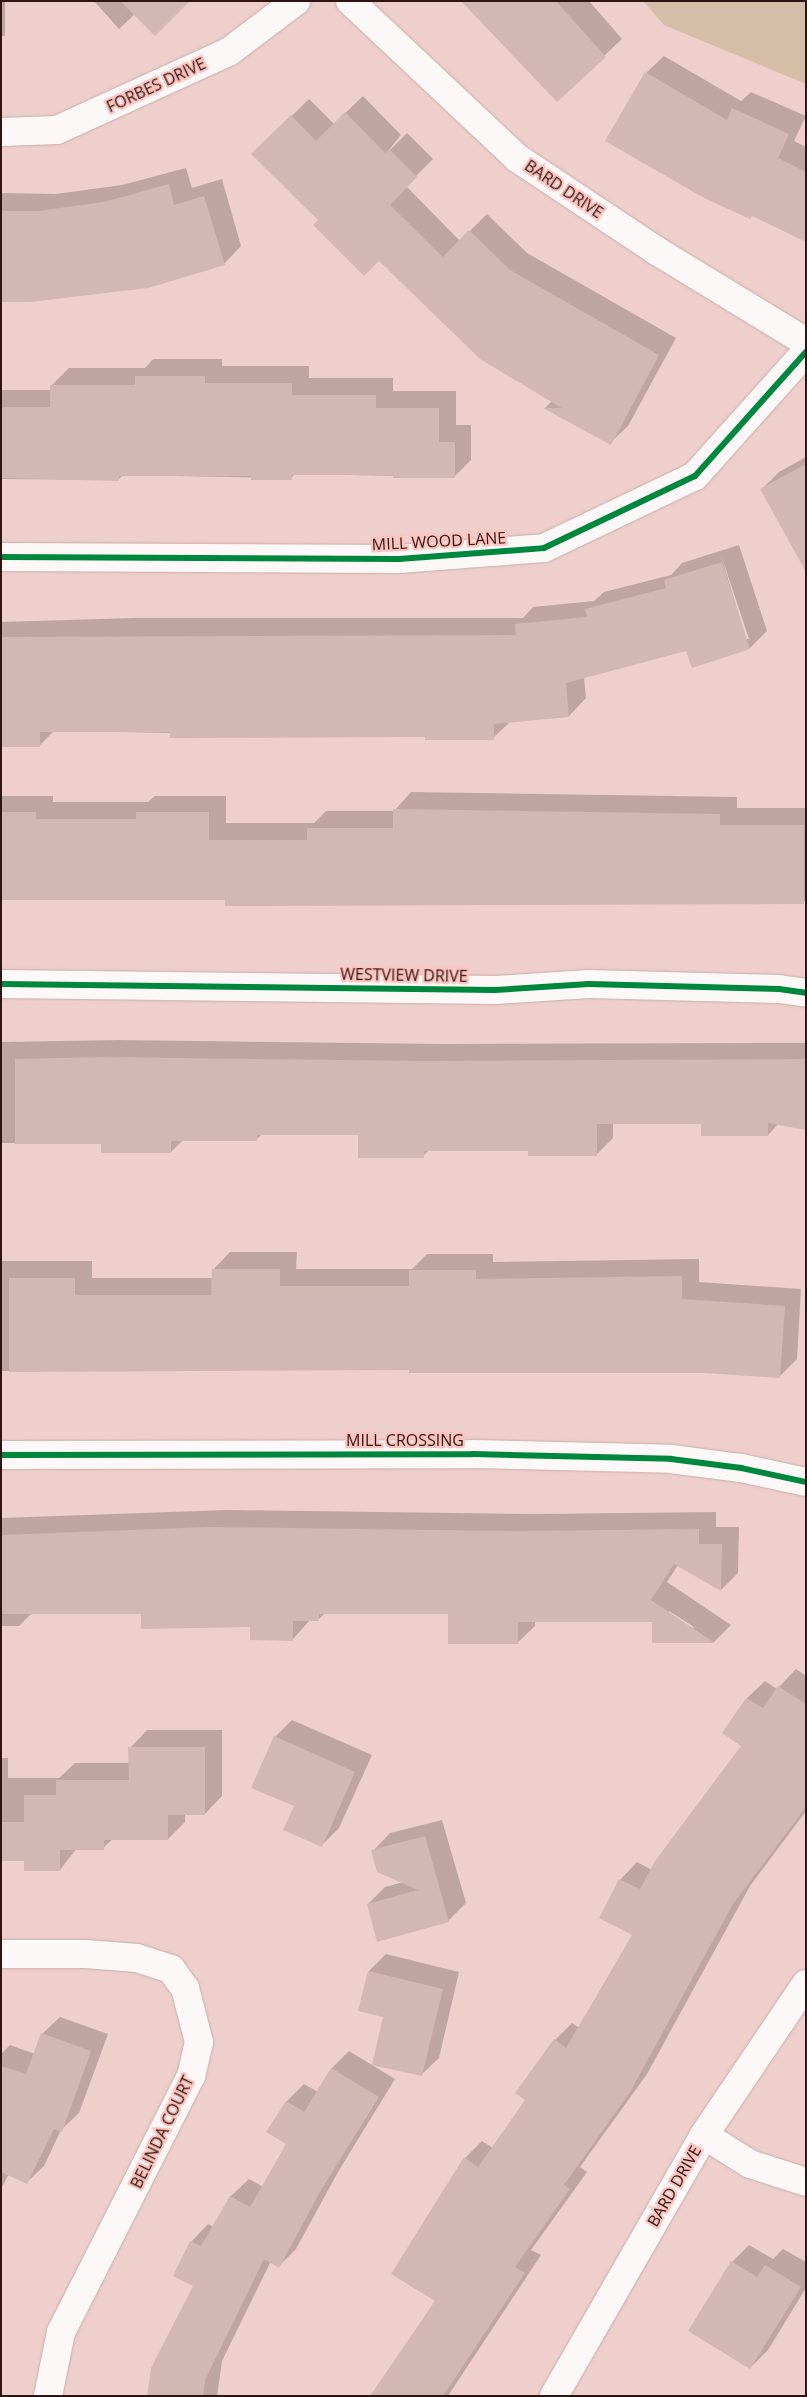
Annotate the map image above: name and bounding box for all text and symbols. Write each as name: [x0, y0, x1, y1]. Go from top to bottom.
street label: FORBES DRIVE: [103, 54, 209, 116]
street label: BARD DRIVE: [521, 156, 607, 222]
street label: MILL WOOD LANE: [371, 528, 507, 554]
street label: WESTVIEW DRIVE: [340, 964, 468, 986]
street label: MILL CROSSING: [346, 1430, 464, 1450]
street label: BELINDA COURT: [126, 2073, 198, 2191]
street label: BARD DRIVE: [643, 2142, 705, 2230]

